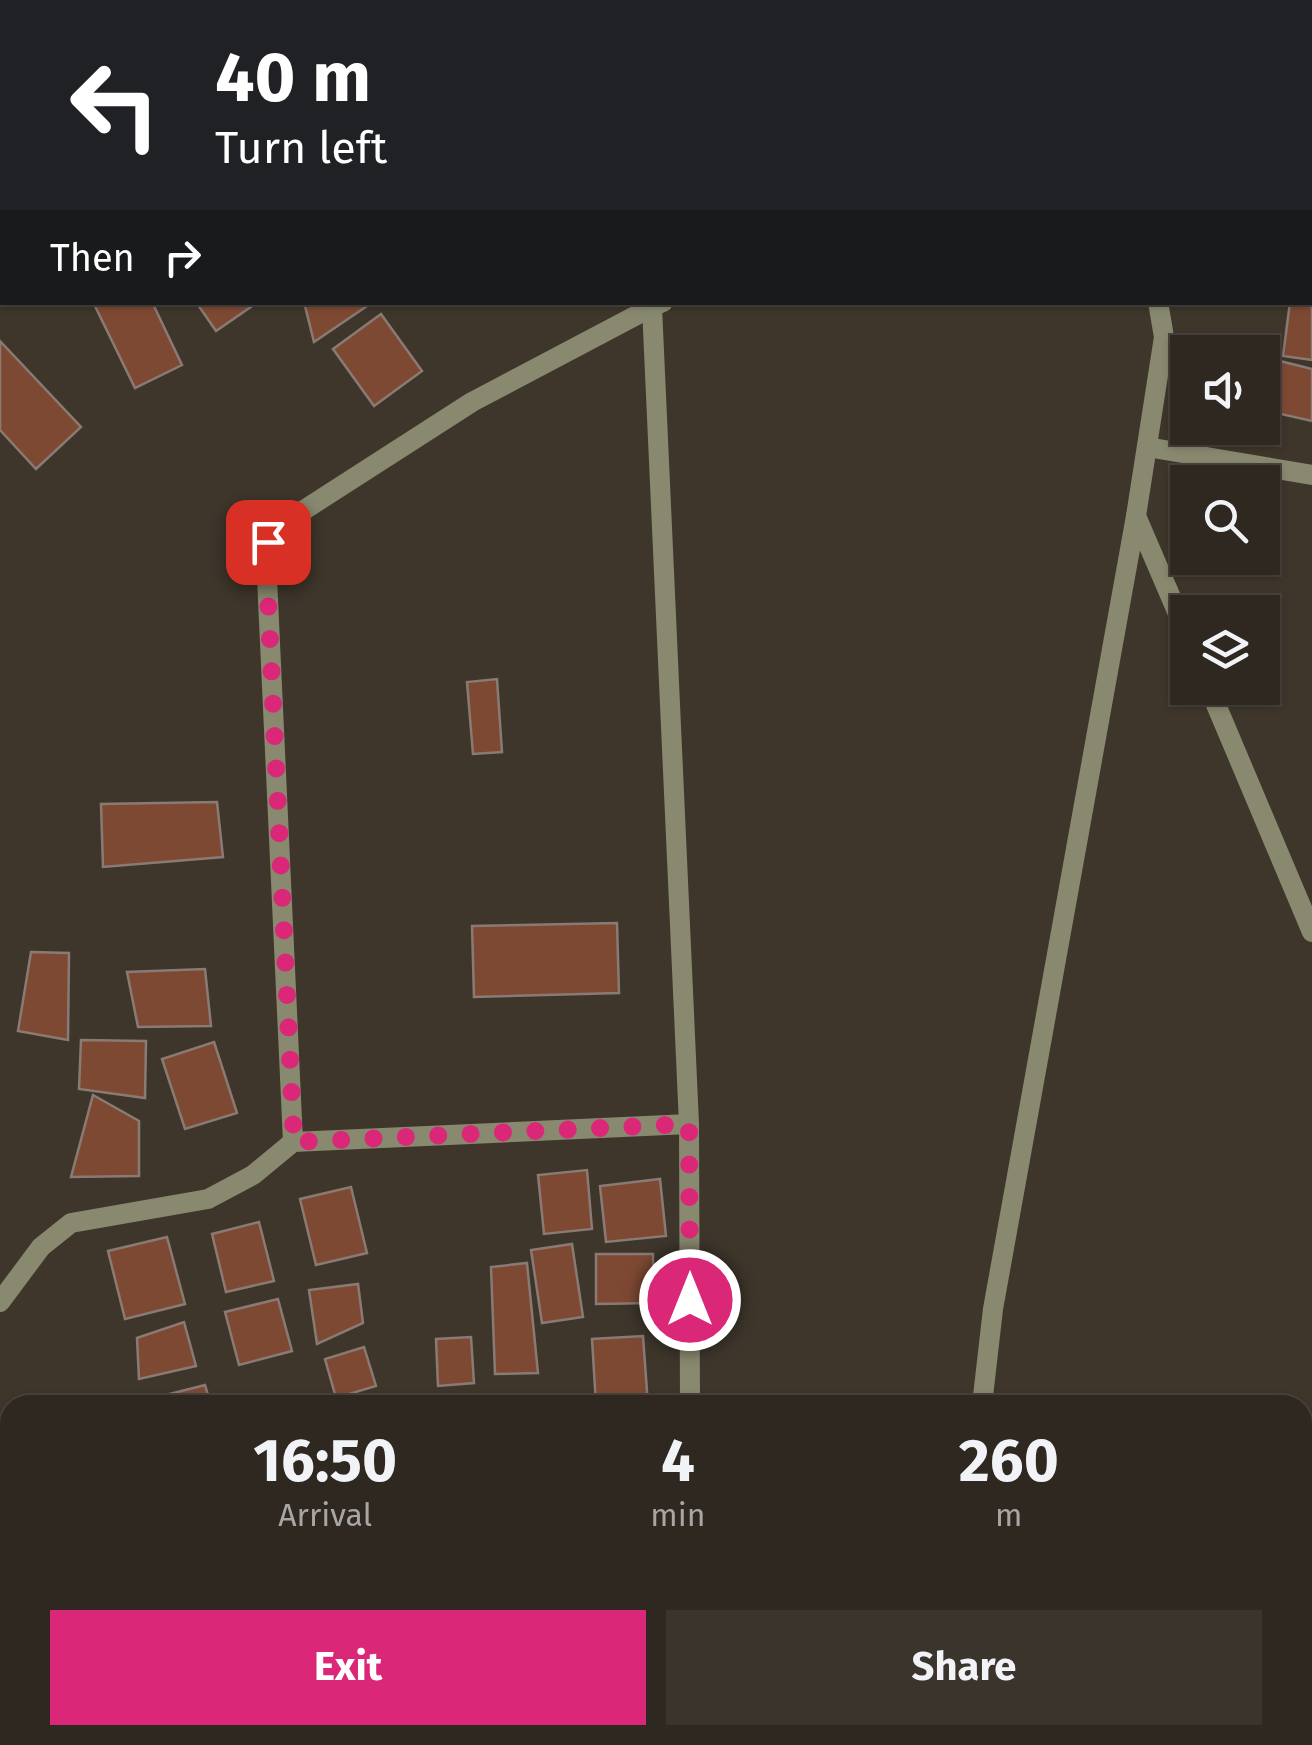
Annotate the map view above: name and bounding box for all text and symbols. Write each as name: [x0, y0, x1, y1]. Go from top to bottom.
text: 40 m: [215, 36, 371, 120]
icon: left: [50, 40, 180, 170]
text: Turn left: [215, 121, 387, 175]
icon: right: [155, 230, 210, 285]
text: Then: [50, 235, 135, 281]
map controls: [1170, 335, 1280, 705]
button: sound: [1170, 335, 1280, 445]
button: search: [1170, 465, 1280, 575]
pin: [226, 500, 311, 585]
icon: arrive: [241, 515, 296, 570]
button: layers: [1170, 595, 1280, 705]
position arrow: [638, 1248, 742, 1352]
text: 16:50: [253, 1425, 397, 1497]
text: 4: [661, 1425, 695, 1497]
text: 260: [959, 1425, 1059, 1497]
text: Arrival: [278, 1496, 372, 1534]
text: min: [650, 1496, 706, 1534]
text: m: [995, 1496, 1022, 1534]
button: Exit: [50, 1610, 646, 1725]
button: Share: [666, 1610, 1262, 1725]

